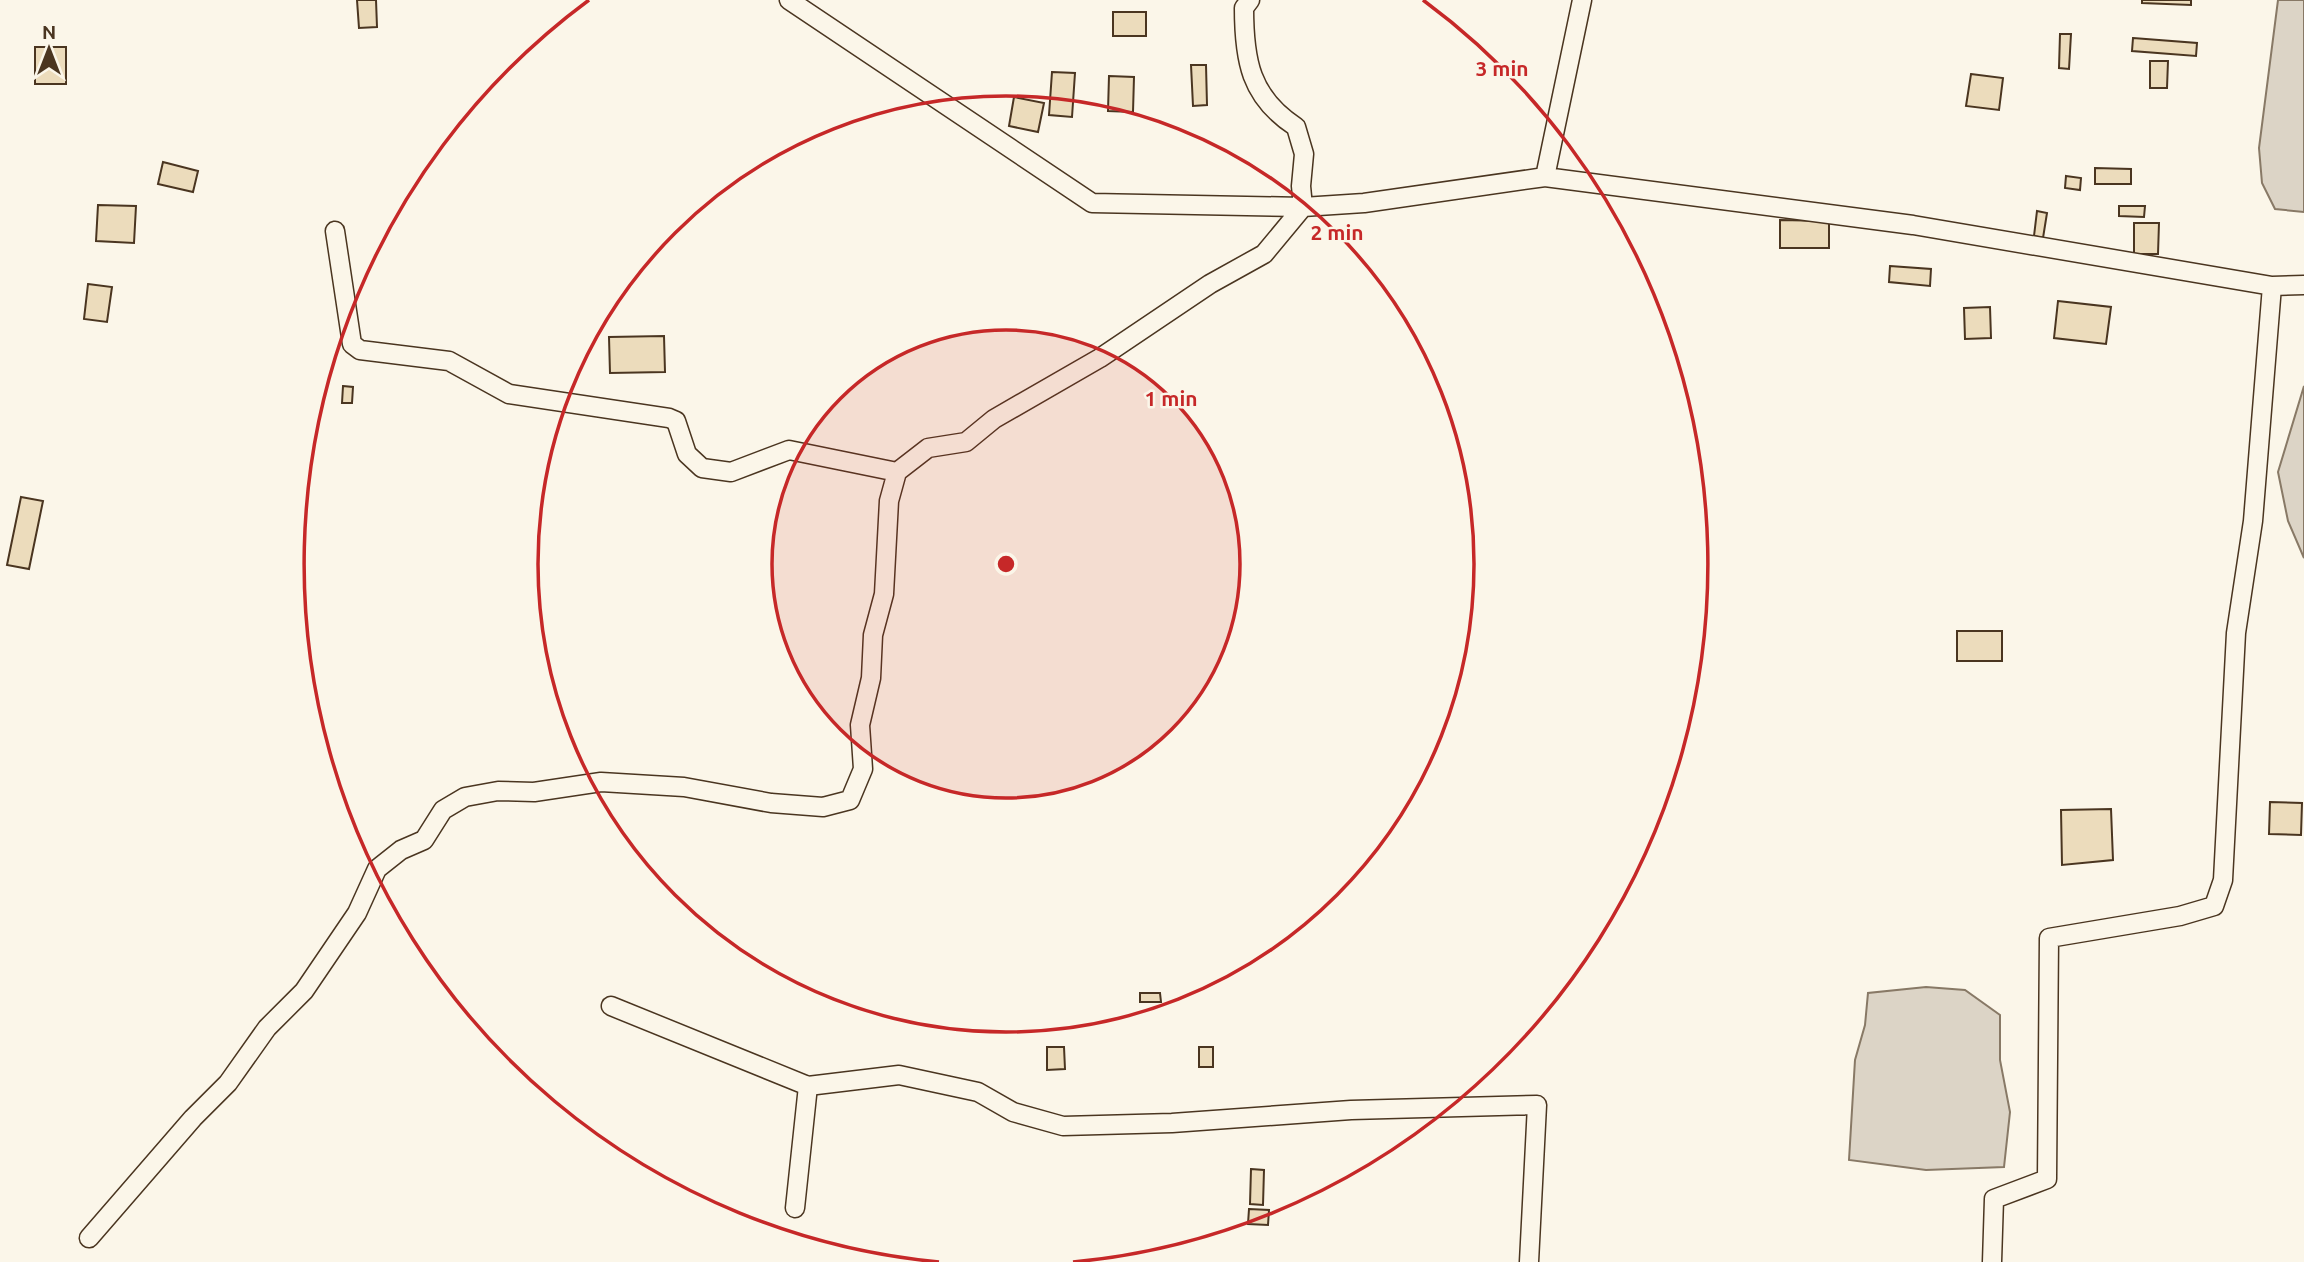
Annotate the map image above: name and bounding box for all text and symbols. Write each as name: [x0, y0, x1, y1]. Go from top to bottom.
north arrow: [14, 14, 84, 84]
text: N: [42, 21, 56, 43]
text: 3 min: [1475, 56, 1529, 80]
text: 2 min: [1310, 220, 1364, 244]
text: 1 min: [1144, 386, 1198, 410]
centre of rings: [994, 552, 1018, 576]

